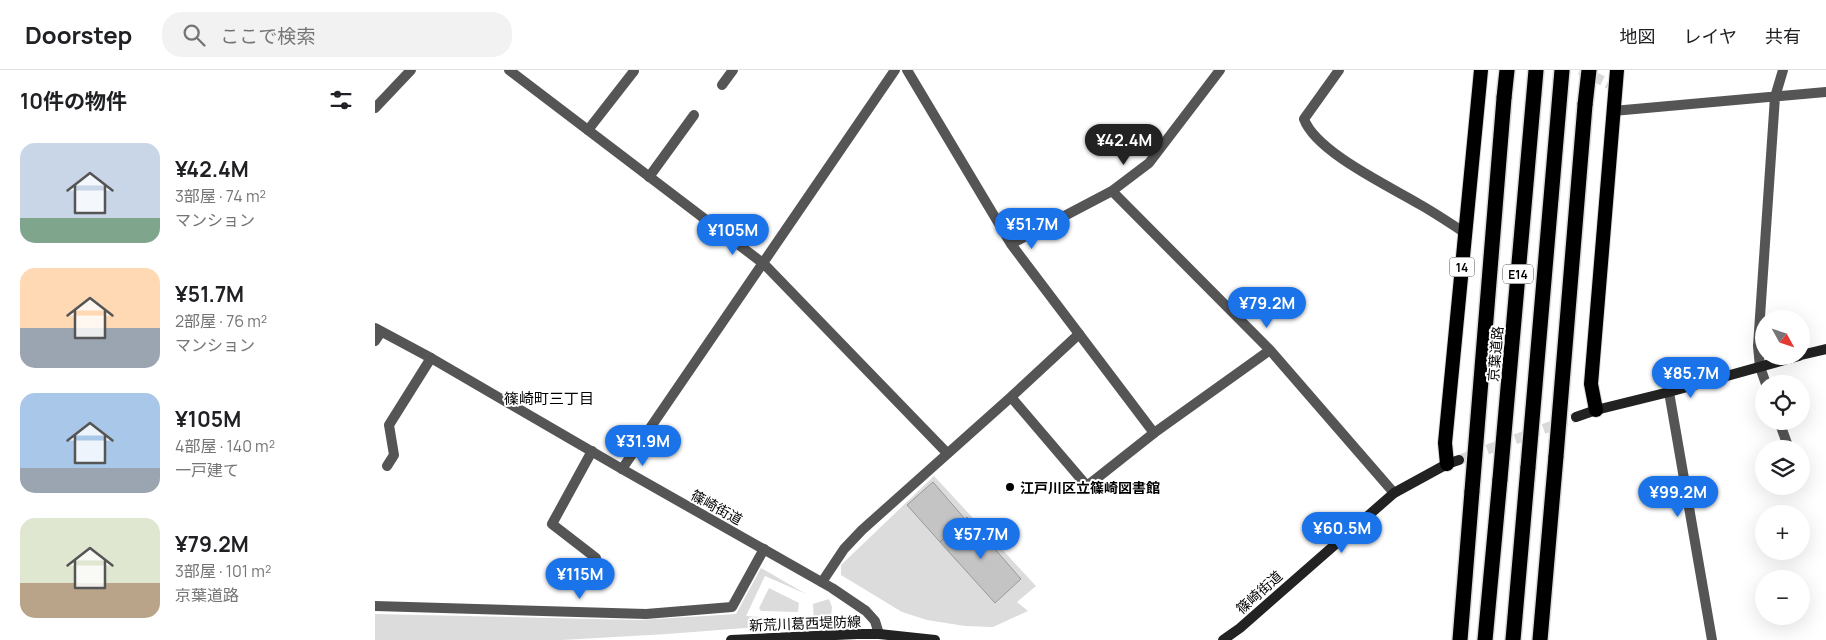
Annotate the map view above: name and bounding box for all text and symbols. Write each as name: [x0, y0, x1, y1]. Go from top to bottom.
search box: [162, 12, 512, 57]
text: Doorstep: [25, 18, 132, 51]
icon: search: [180, 21, 208, 49]
text: ここで検索: [220, 23, 315, 49]
text: 地図: [1620, 24, 1656, 48]
text: レイヤ: [1684, 24, 1737, 48]
text: 共有: [1765, 24, 1801, 48]
icon: filters: [327, 86, 355, 114]
text: 10件の物件: [20, 87, 127, 115]
pin: ¥42.4M: [1083, 124, 1165, 166]
text: ¥42.4M: [1096, 129, 1152, 151]
text: ¥42.4M: [175, 155, 249, 183]
icon: home: [60, 163, 120, 223]
text: 3部屋 · 74 m²: [175, 185, 266, 207]
pin: ¥51.7M: [991, 208, 1073, 250]
text: マンション: [175, 209, 255, 231]
text: ¥51.7M: [1006, 213, 1058, 235]
pin: ¥105M: [698, 214, 768, 256]
text: ¥105M: [708, 219, 758, 241]
road number: 14: [1449, 258, 1475, 276]
road number: E14: [1503, 264, 1533, 283]
text: ¥51.7M: [175, 280, 244, 308]
pin: ¥79.2M: [1226, 286, 1308, 329]
icon: home: [60, 288, 120, 348]
text: ¥79.2M: [1239, 292, 1295, 314]
text: 2部屋 · 76 m²: [175, 310, 267, 332]
north arrow: [1755, 310, 1810, 365]
map controls: [1755, 310, 1810, 625]
street label: 京葉道路: [1483, 325, 1507, 383]
text: マンション: [175, 334, 255, 356]
pin: ¥85.7M: [1650, 356, 1732, 399]
text: ¥85.7M: [1663, 362, 1719, 384]
button: locate: [1755, 375, 1810, 430]
district label: 篠崎町三丁目: [504, 388, 594, 409]
text: ¥105M: [175, 405, 241, 433]
icon: home: [60, 413, 120, 473]
pin: ¥31.9M: [602, 424, 684, 467]
text: ¥31.9M: [616, 430, 670, 452]
text: 4部屋 · 140 m²: [175, 435, 275, 457]
button: layers: [1755, 440, 1810, 495]
text: 一戸建て: [175, 459, 239, 481]
pin: ¥99.2M: [1637, 476, 1719, 518]
place label: 江戸川区立篠崎図書館: [1020, 478, 1160, 497]
marker: 江戸川区立篠崎図書館: [1004, 481, 1016, 493]
text: ¥99.2M: [1649, 481, 1707, 503]
street label: 篠崎街道: [688, 485, 746, 529]
button: +: [1755, 505, 1810, 560]
pin: ¥60.5M: [1301, 512, 1383, 554]
text: ¥60.5M: [1313, 517, 1371, 539]
pin: ¥57.7M: [940, 518, 1022, 560]
text: ¥57.7M: [954, 523, 1008, 545]
text: ¥79.2M: [175, 530, 249, 558]
icon: home: [60, 538, 120, 598]
pin: ¥115M: [545, 558, 615, 600]
text: 3部屋 · 101 m²: [175, 560, 271, 582]
text: ¥115M: [557, 563, 603, 585]
street label: 篠崎街道: [1232, 566, 1286, 618]
button: −: [1755, 570, 1810, 625]
text: 京葉道路: [175, 584, 239, 606]
street label: 新荒川葛西堤防線: [749, 612, 861, 634]

